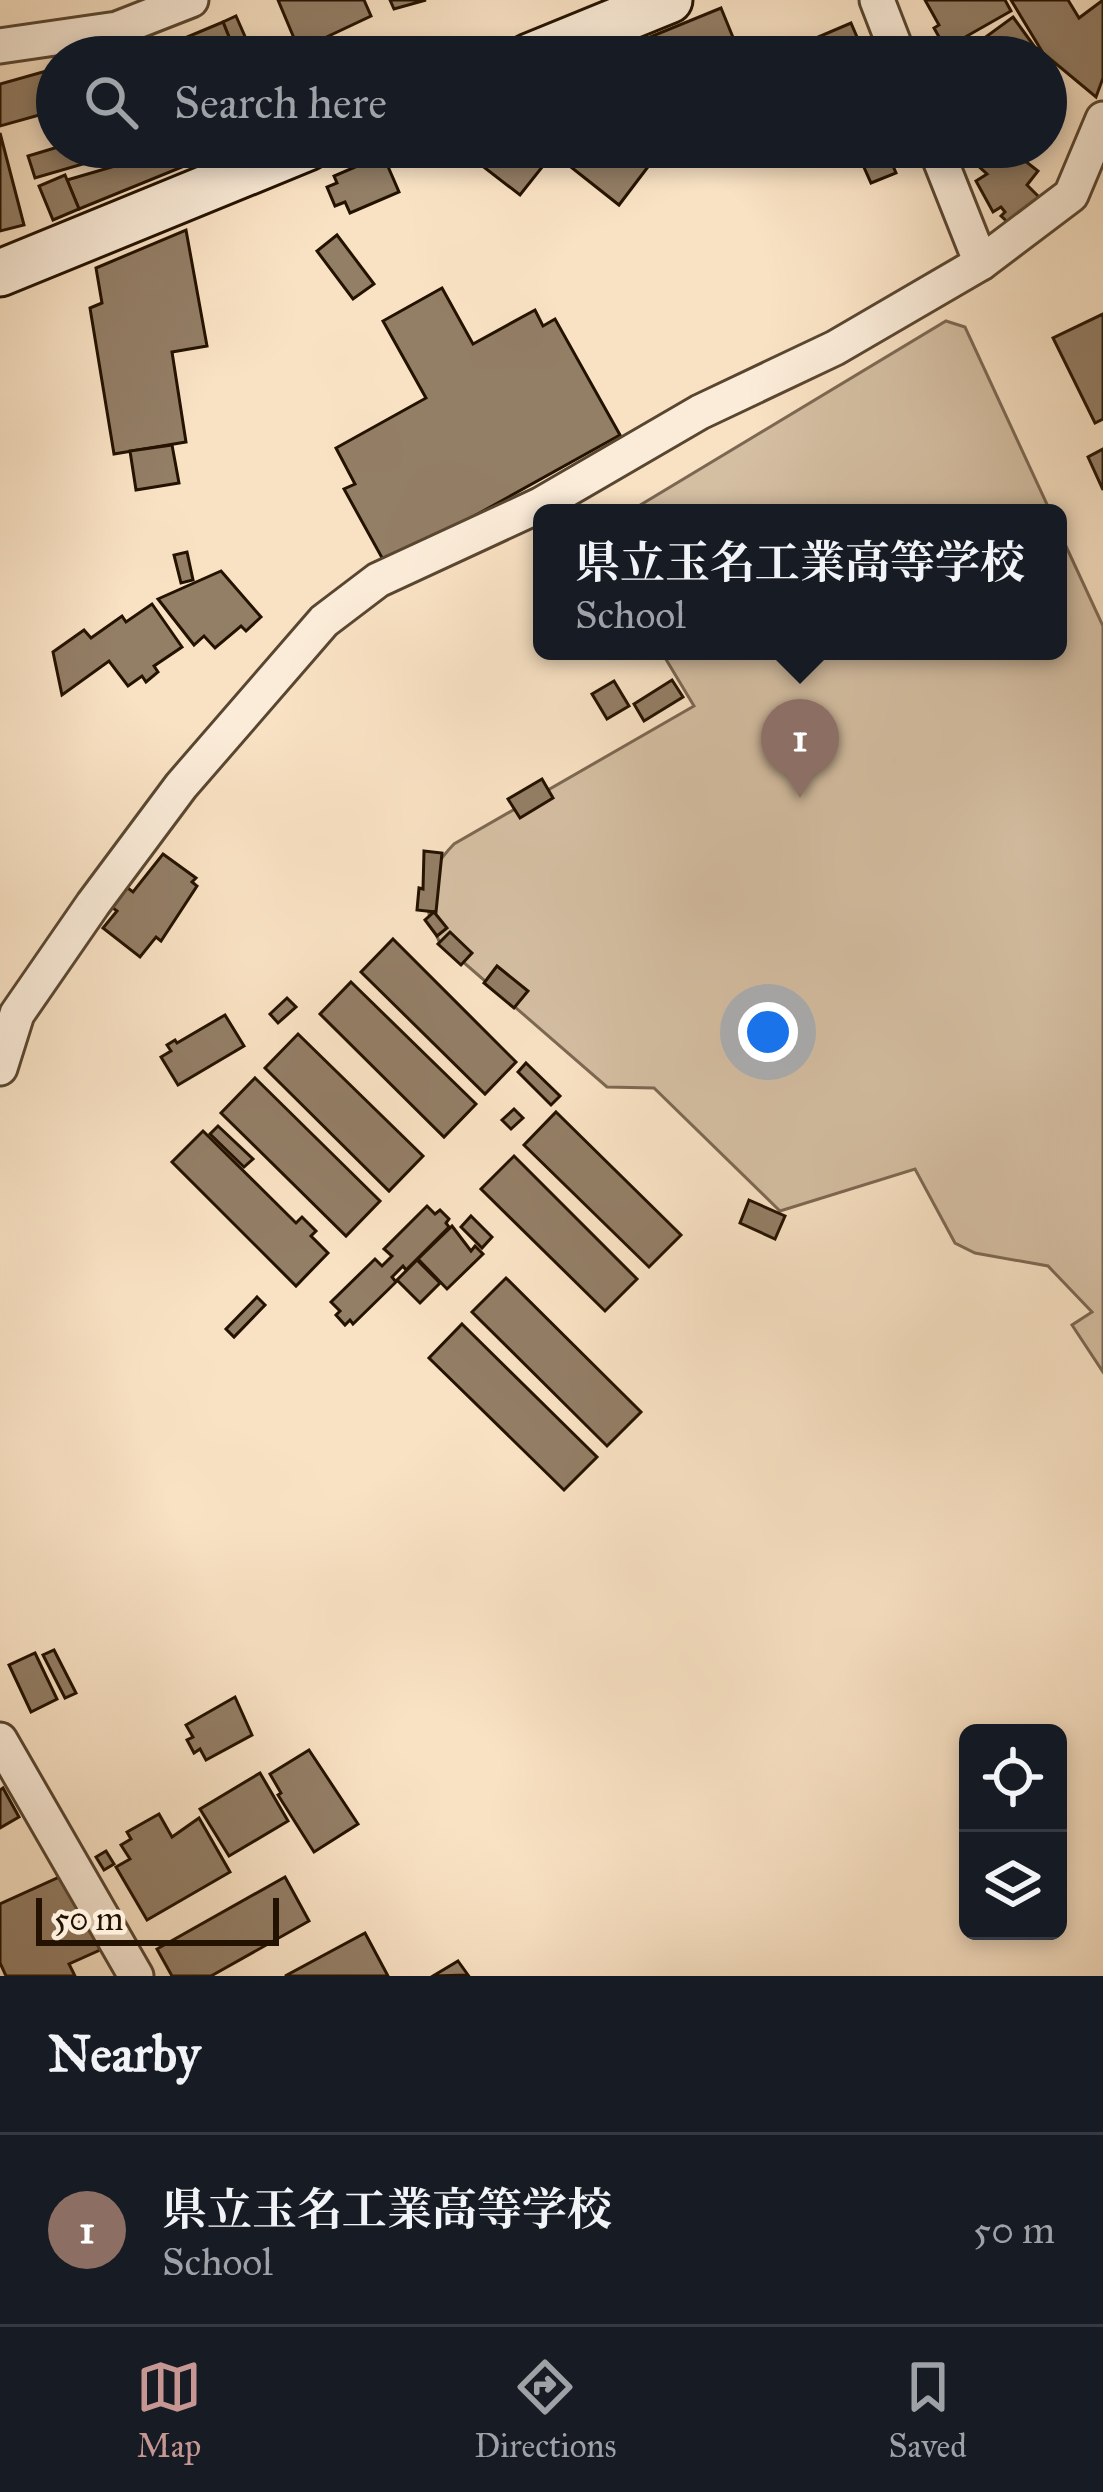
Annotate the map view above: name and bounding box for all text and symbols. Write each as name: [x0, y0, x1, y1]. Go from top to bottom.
search box: [36, 36, 1067, 168]
icon: search: [78, 69, 144, 135]
text: Search here: [174, 75, 387, 130]
popup: [533, 504, 1067, 660]
text: 県立玉名工業高等学校: [575, 535, 1025, 590]
text: School: [575, 591, 686, 639]
pin: 1: [761, 699, 839, 798]
your location: [738, 1002, 798, 1062]
map controls: [959, 1724, 1067, 1940]
button: locate: [959, 1724, 1067, 1832]
button: layers: [959, 1832, 1067, 1940]
scale bar: [36, 1892, 279, 1945]
text: 50 m: [54, 1899, 123, 1939]
text: Nearby: [48, 2023, 200, 2085]
text: 県立玉名工業高等学校: [162, 2182, 612, 2237]
text: 1: [79, 2206, 95, 2254]
text: 50 m: [973, 2206, 1055, 2254]
text: School: [162, 2238, 273, 2286]
tab: Map: [136, 2354, 202, 2466]
tab: Directions: [474, 2354, 616, 2466]
tab: Saved: [889, 2354, 967, 2466]

